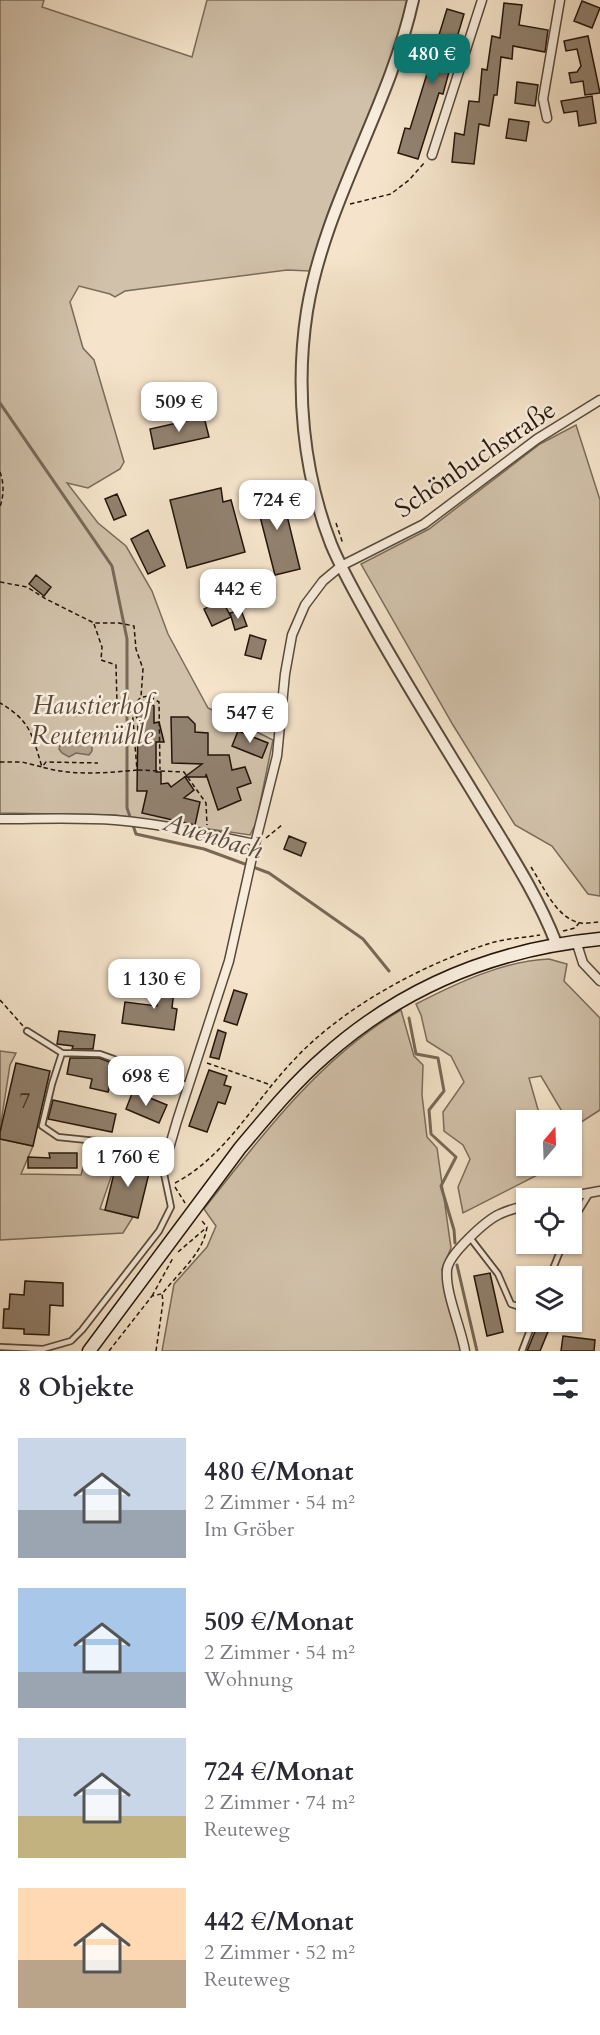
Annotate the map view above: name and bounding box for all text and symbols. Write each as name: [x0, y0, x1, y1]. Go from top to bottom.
pin: 480 €: [390, 34, 474, 85]
text: 480 €: [408, 40, 456, 67]
pin: 509 €: [137, 382, 221, 433]
text: 509 €: [155, 388, 203, 415]
street label: Schönbuchstraße: [388, 392, 562, 526]
pin: 724 €: [235, 480, 319, 531]
text: 724 €: [253, 486, 301, 513]
pin: 442 €: [196, 569, 280, 620]
text: 442 €: [214, 575, 262, 602]
park label: Haustierhof Reutemühle: [31, 688, 157, 753]
pin: 547 €: [208, 693, 292, 744]
text: 547 €: [226, 699, 274, 726]
water label: Auenbach: [158, 803, 267, 869]
pin: 1 130 €: [99, 959, 209, 1010]
text: 1 130 €: [122, 965, 186, 992]
pin: 698 €: [104, 1056, 188, 1107]
text: 698 €: [122, 1062, 170, 1089]
house number: 7: [19, 1086, 31, 1116]
north arrow: [516, 1110, 582, 1176]
map controls: [516, 1110, 582, 1332]
pin: 1 760 €: [73, 1137, 183, 1188]
text: 1 760 €: [96, 1143, 160, 1170]
button: locate: [516, 1188, 582, 1254]
button: layers: [516, 1266, 582, 1332]
text: 8 Objekte: [18, 1370, 134, 1405]
icon: filters: [549, 1371, 582, 1404]
text: 480 €/Monat: [204, 1454, 353, 1489]
icon: home: [66, 1462, 138, 1534]
text: 2 Zimmer · 54 m²: [204, 1489, 355, 1516]
text: Im Gröber: [204, 1516, 294, 1543]
text: 509 €/Monat: [204, 1604, 353, 1639]
icon: home: [66, 1612, 138, 1684]
text: 2 Zimmer · 54 m²: [204, 1639, 355, 1666]
text: Wohnung: [204, 1666, 293, 1693]
text: 724 €/Monat: [204, 1754, 353, 1789]
icon: home: [66, 1762, 138, 1834]
text: 2 Zimmer · 74 m²: [204, 1789, 355, 1816]
text: Reuteweg: [204, 1816, 290, 1843]
text: 442 €/Monat: [204, 1904, 353, 1939]
icon: home: [66, 1912, 138, 1984]
text: 2 Zimmer · 52 m²: [204, 1939, 355, 1966]
text: Reuteweg: [204, 1966, 290, 1993]

